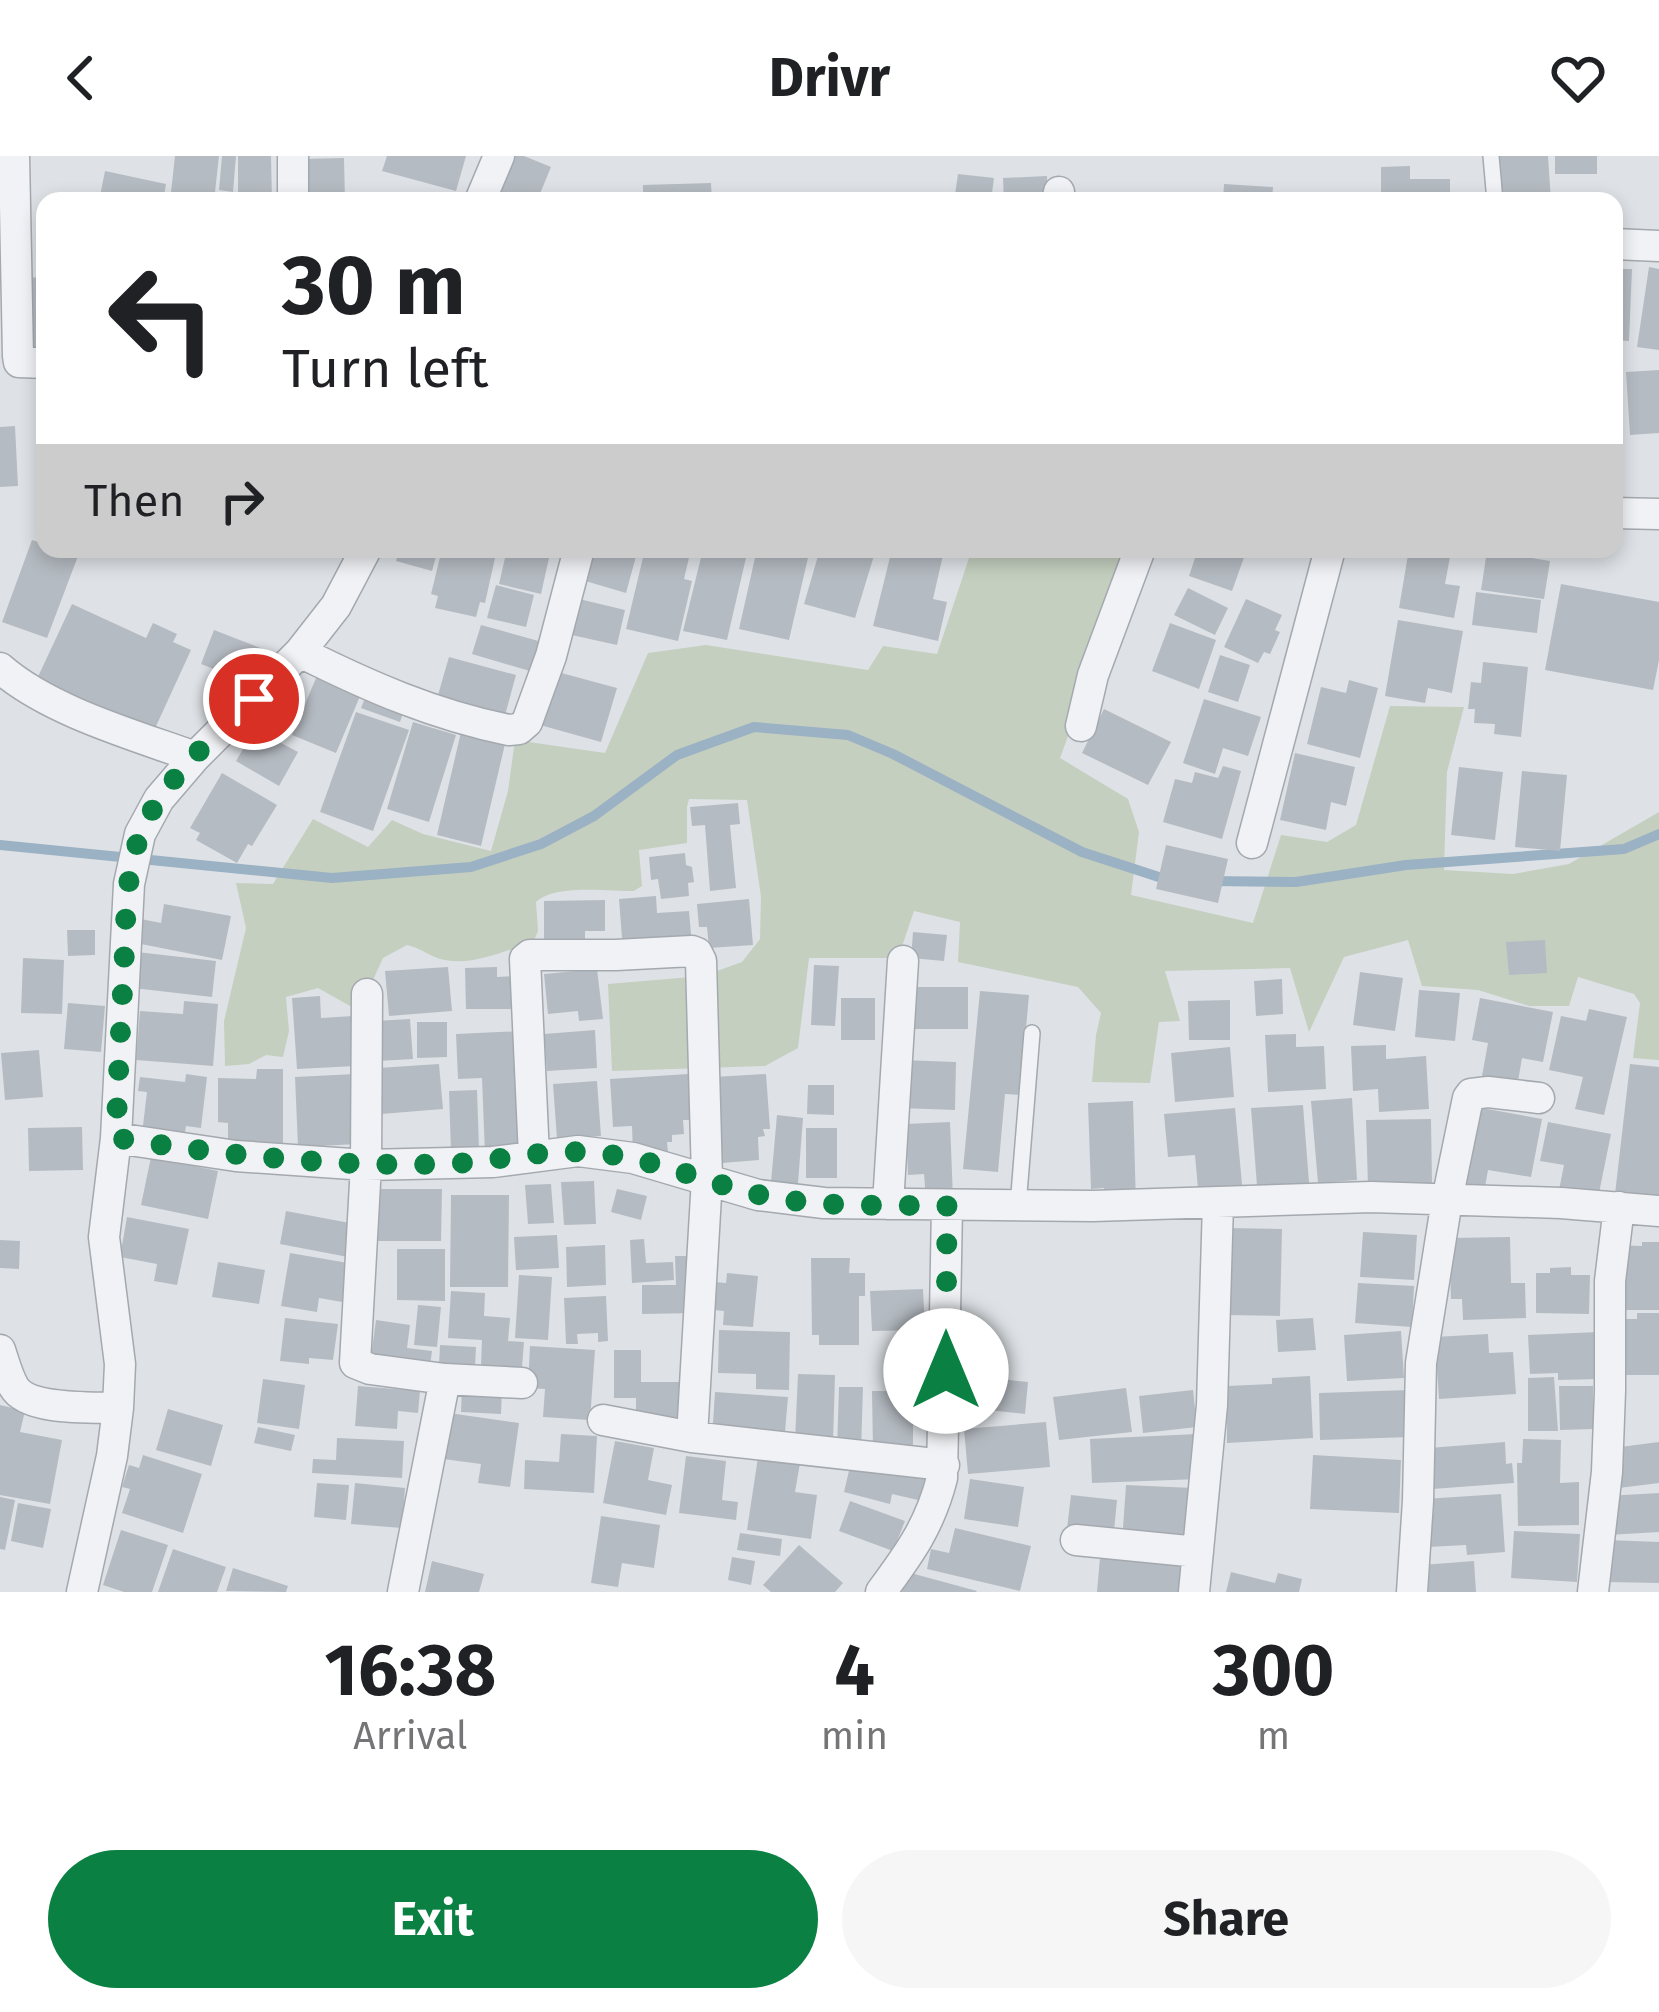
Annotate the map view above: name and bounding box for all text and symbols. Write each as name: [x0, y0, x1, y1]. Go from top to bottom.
icon: back: [48, 45, 114, 111]
icon: heart: [1545, 45, 1611, 111]
text: Drivr: [769, 46, 890, 110]
text: 30 m: [282, 235, 466, 336]
icon: left: [84, 240, 240, 396]
text: Turn left: [282, 337, 489, 401]
icon: right: [209, 468, 275, 534]
text: Then: [84, 474, 185, 528]
pin: [203, 648, 305, 750]
icon: arrive: [221, 666, 287, 732]
position arrow: [883, 1308, 1009, 1434]
text: 16:38: [325, 1628, 496, 1714]
text: 4: [834, 1628, 875, 1714]
text: 300: [1213, 1628, 1334, 1714]
text: Arrival: [353, 1713, 468, 1759]
text: min: [821, 1713, 888, 1759]
text: m: [1257, 1713, 1290, 1759]
button: Exit: [48, 1850, 818, 1988]
button: Share: [842, 1850, 1611, 1988]

